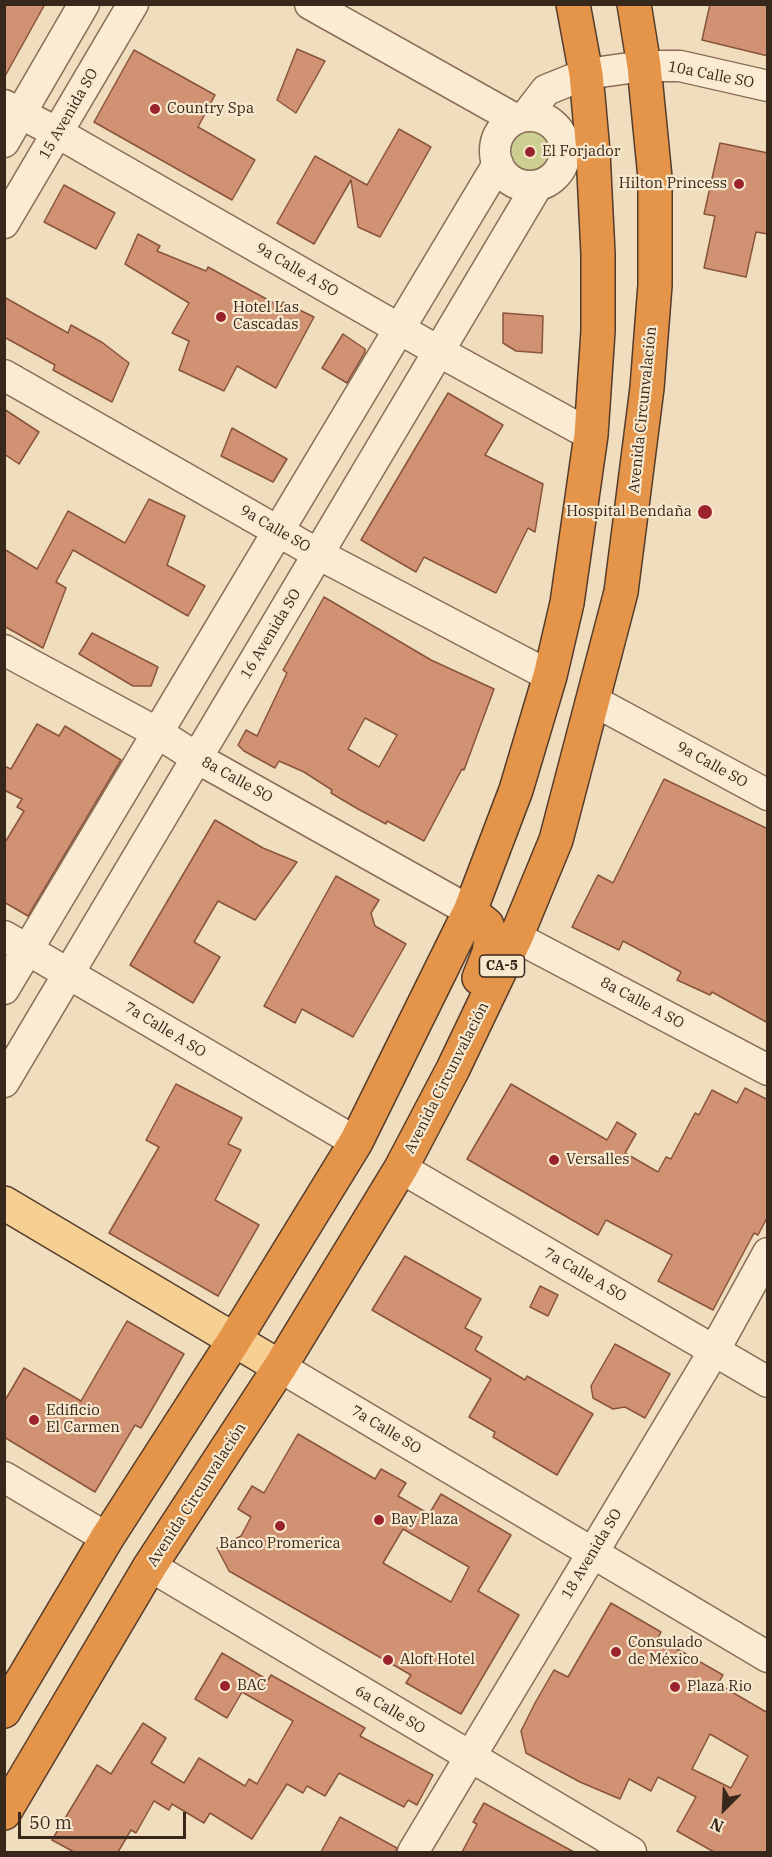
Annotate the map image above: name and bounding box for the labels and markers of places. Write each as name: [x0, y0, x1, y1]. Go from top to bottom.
place label: Country Spa: [167, 100, 254, 118]
marker: Country Spa: [148, 102, 162, 116]
place label: El Forjador: [542, 143, 620, 161]
marker: El Forjador: [523, 145, 537, 159]
place label: Hilton Princess: [619, 175, 727, 193]
marker: Hilton Princess: [732, 177, 746, 191]
place label: Hotel Las Cascadas: [233, 299, 299, 334]
marker: Hotel Las Cascadas: [214, 310, 228, 324]
place label: Hospital Bendaña: [566, 503, 692, 521]
marker: Hospital Bendaña: [696, 503, 714, 521]
place label: Versalles: [566, 1151, 630, 1169]
marker: Versalles: [547, 1153, 561, 1167]
place label: Edificio El Carmen: [46, 1402, 120, 1437]
marker: Edificio El Carmen: [27, 1413, 41, 1427]
place label: Bay Plaza: [391, 1511, 458, 1529]
marker: Bay Plaza: [372, 1513, 386, 1527]
marker: Banco Promerica: [273, 1519, 287, 1533]
place label: Banco Promerica: [219, 1535, 341, 1553]
place label: Consulado de México: [628, 1634, 703, 1669]
marker: Consulado de México: [609, 1645, 623, 1659]
place label: Aloft Hotel: [400, 1651, 475, 1669]
marker: Aloft Hotel: [381, 1653, 395, 1667]
place label: BAC: [237, 1677, 266, 1695]
place label: Plaza Rio: [687, 1678, 752, 1696]
marker: BAC: [218, 1679, 232, 1693]
marker: Plaza Rio: [668, 1680, 682, 1694]

